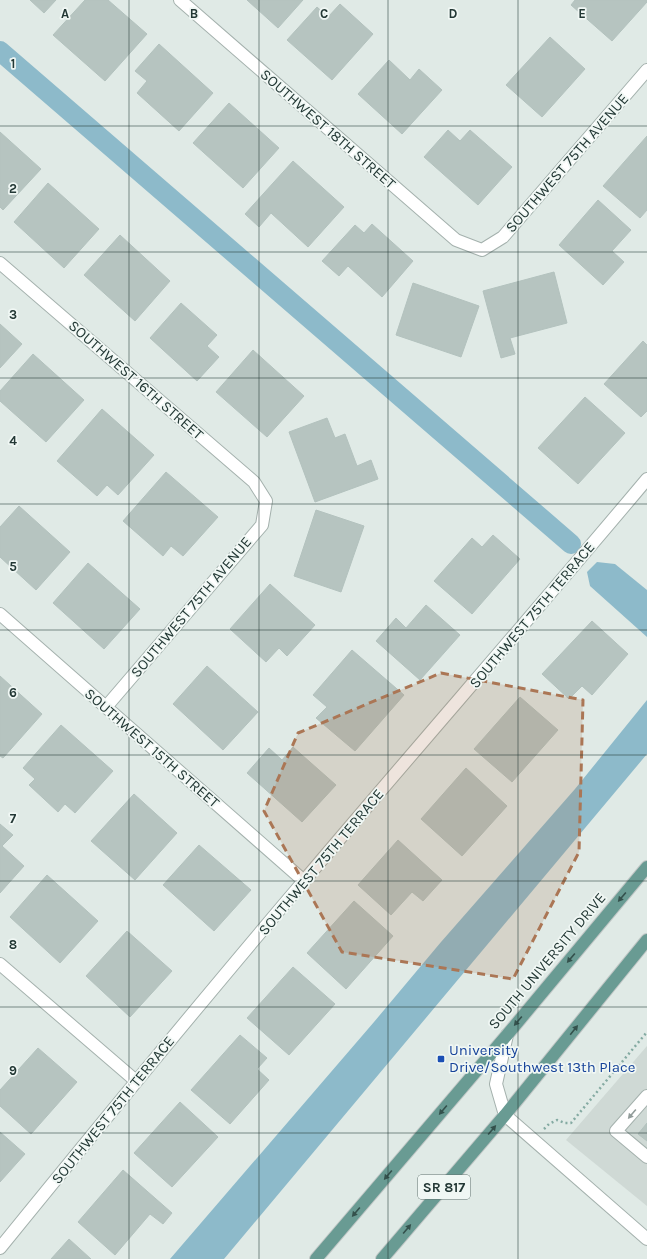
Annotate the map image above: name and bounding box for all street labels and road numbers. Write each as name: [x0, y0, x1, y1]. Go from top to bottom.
street label: SOUTHWEST 18TH STREET: [257, 65, 400, 193]
street label: SOUTHWEST 75TH AVENUE: [502, 90, 632, 236]
street label: SOUTHWEST 16TH STREET: [65, 317, 207, 444]
street label: SOUTHWEST 75TH AVENUE: [127, 533, 255, 681]
street label: SOUTHWEST 75TH TERRACE: [466, 538, 598, 692]
street label: SOUTHWEST 15TH STREET: [81, 685, 223, 812]
street label: SOUTHWEST 75TH TERRACE: [255, 785, 387, 939]
street label: SOUTH UNIVERSITY DRIVE: [485, 889, 609, 1033]
street label: SOUTHWEST 75TH TERRACE: [48, 1032, 178, 1188]
road number: SR 817: [418, 1175, 470, 1199]

